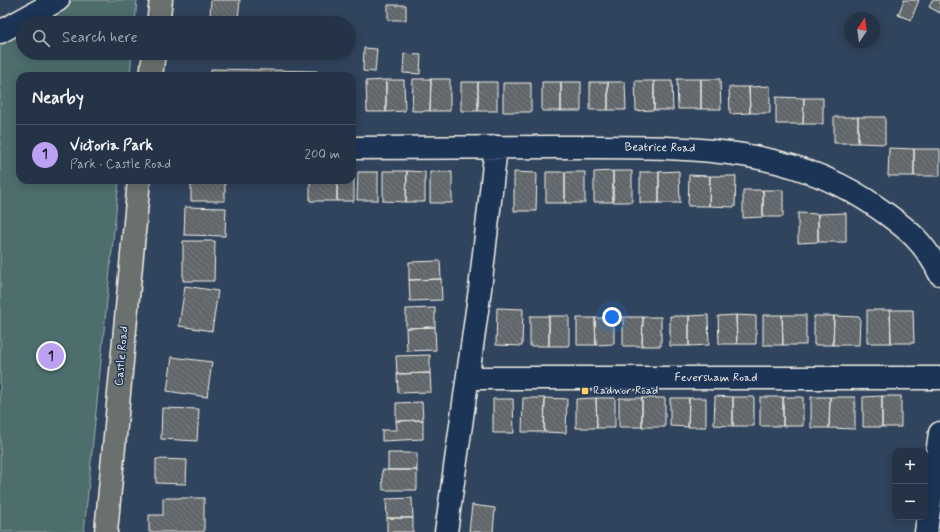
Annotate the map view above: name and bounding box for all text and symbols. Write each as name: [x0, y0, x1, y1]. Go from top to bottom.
north arrow: [844, 12, 880, 48]
search box: [16, 16, 356, 60]
icon: search: [30, 27, 52, 49]
text: Search here: [62, 28, 138, 48]
text: Nearby: [32, 87, 84, 109]
text: Victoria Park: [70, 136, 153, 156]
street label: Beatrice Road: [624, 139, 696, 157]
text: 1: [42, 146, 48, 163]
text: 200 m: [305, 146, 340, 163]
text: Park · Castle Road: [70, 156, 171, 173]
your location: [602, 307, 622, 327]
street label: Castle Road: [111, 325, 133, 387]
pin: 1: [38, 341, 64, 371]
street label: Feversham Road: [674, 370, 758, 386]
place label: Radnor Road: [593, 383, 658, 399]
marker: Radnor Road: [580, 386, 590, 396]
map controls: [892, 448, 928, 520]
button: +: [892, 448, 928, 484]
button: −: [892, 484, 928, 520]

